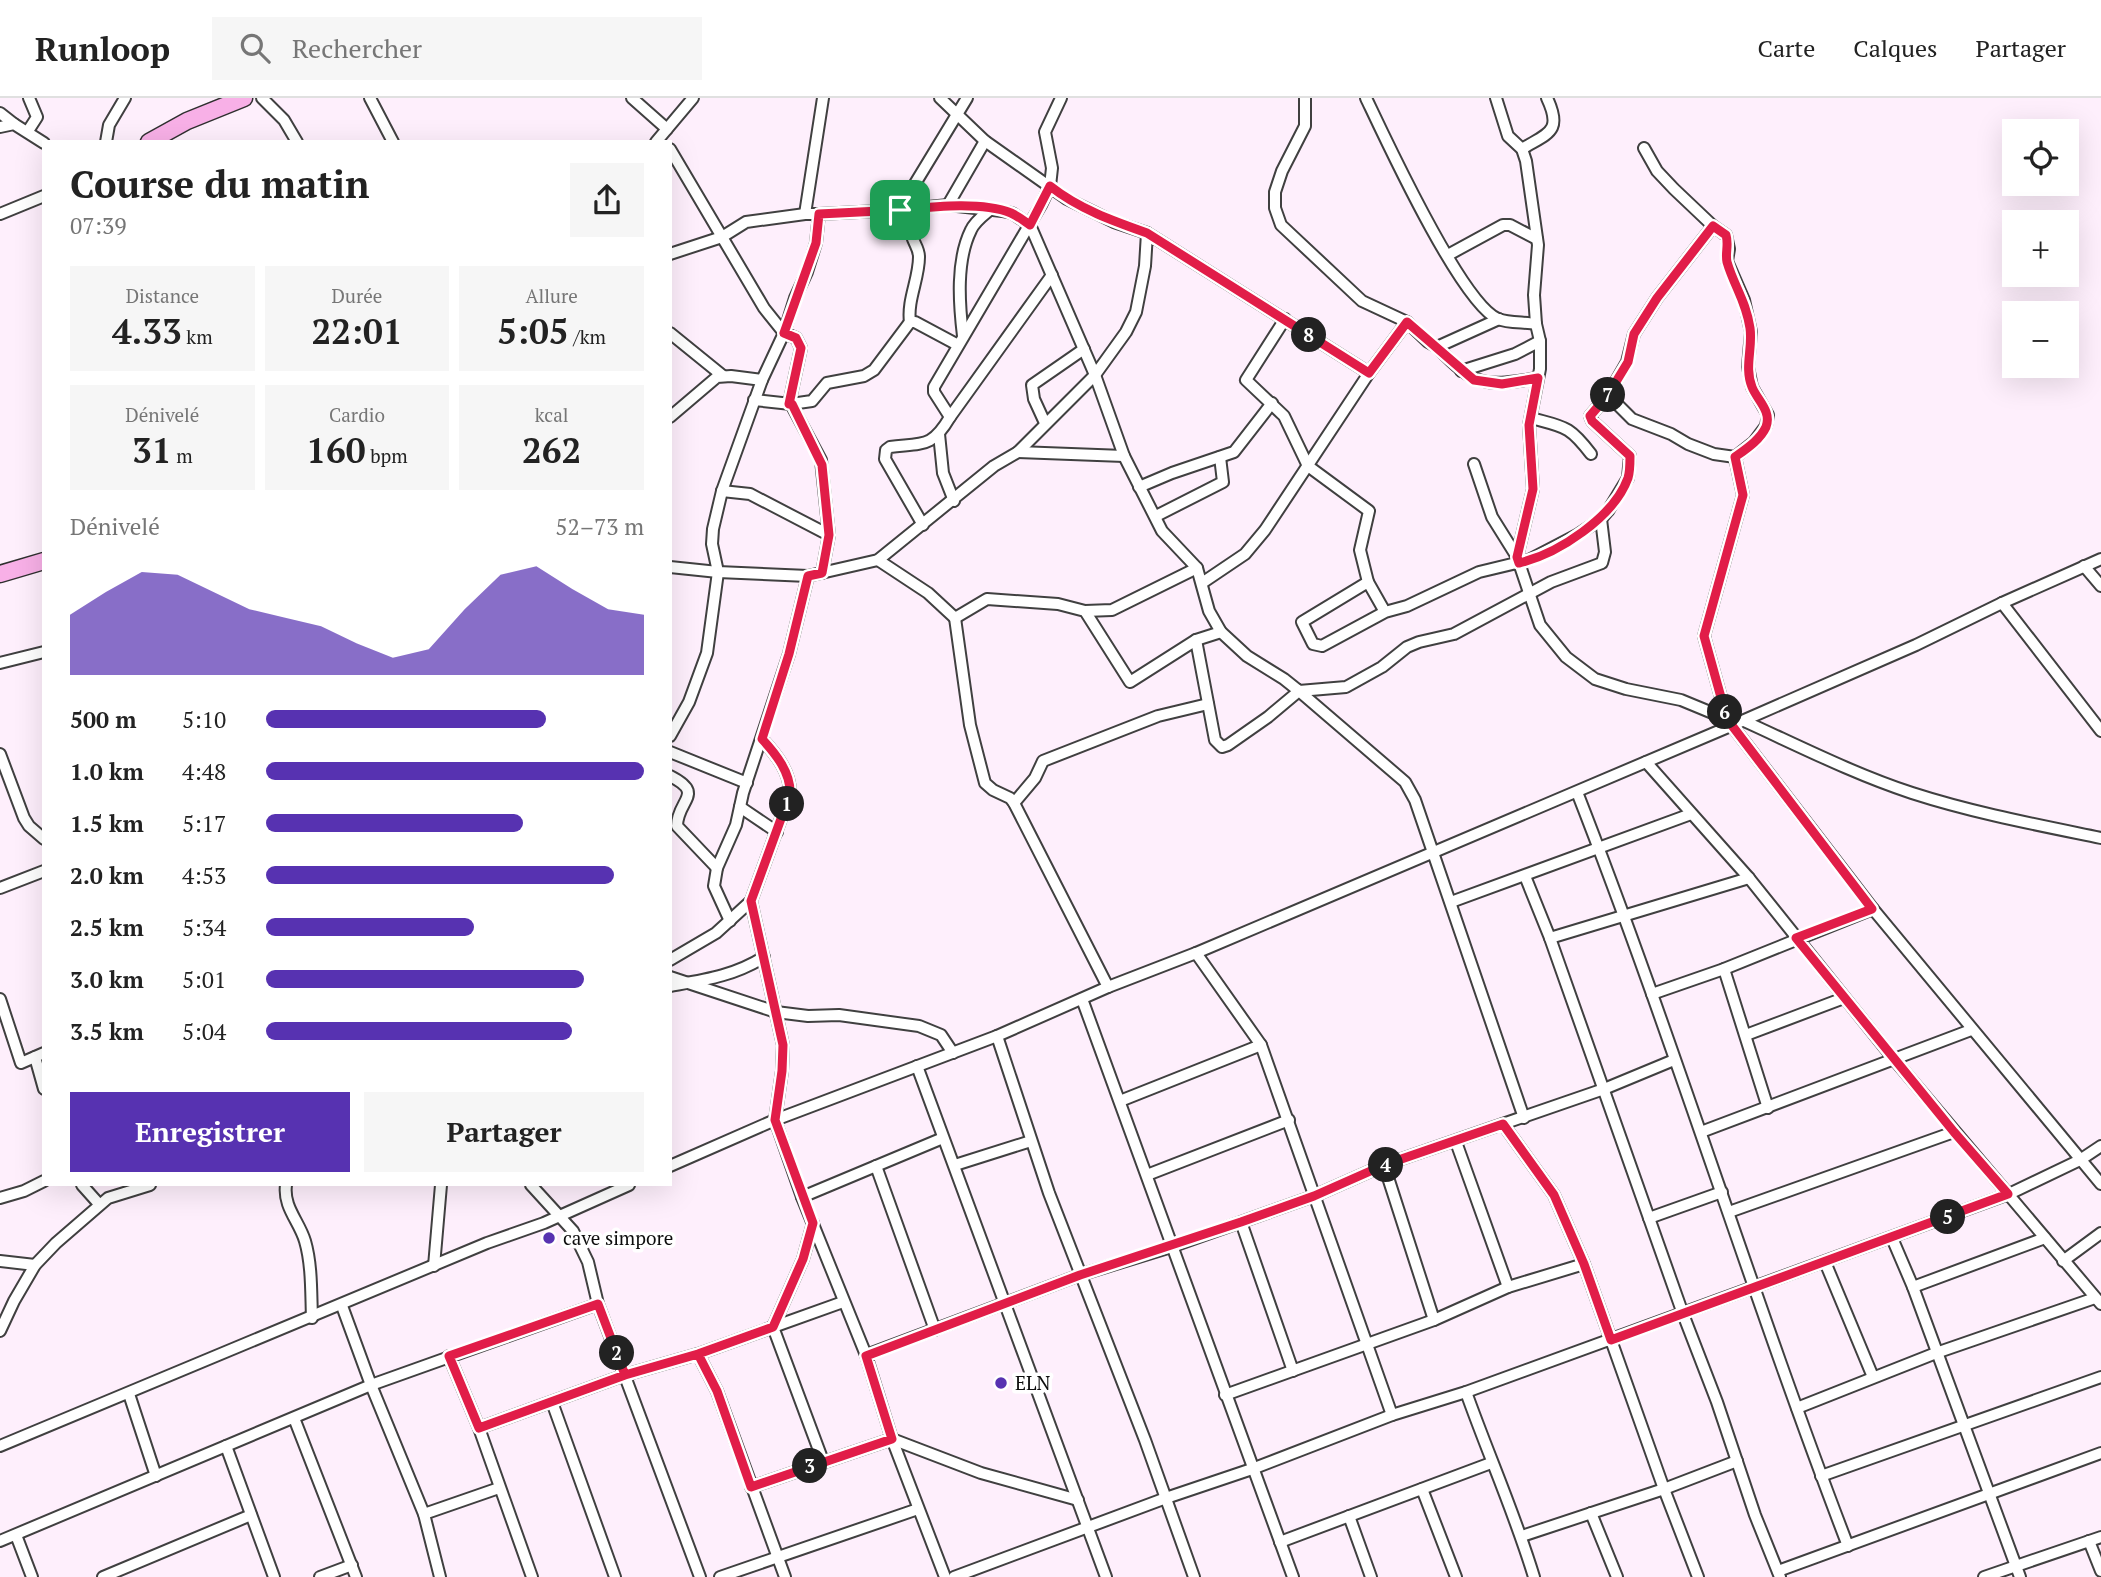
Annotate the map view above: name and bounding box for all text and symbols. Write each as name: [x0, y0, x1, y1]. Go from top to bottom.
search box: [212, 17, 702, 80]
text: Runloop: [35, 27, 170, 70]
icon: search: [236, 29, 274, 67]
text: Rechercher: [292, 31, 422, 65]
text: Carte: [1757, 32, 1815, 64]
text: Calques: [1853, 32, 1937, 64]
text: Partager: [1975, 32, 2066, 64]
map controls: [2002, 119, 2079, 378]
button: locate: [2002, 119, 2079, 196]
text: Course du matin: [70, 159, 370, 209]
button: share: [570, 163, 644, 237]
pin: [870, 180, 930, 240]
icon: arrive: [881, 191, 919, 229]
text: 07:39: [70, 210, 127, 241]
button: +: [2002, 210, 2079, 287]
text: Distance: [126, 283, 199, 308]
text: Durée: [332, 283, 382, 308]
text: Allure: [526, 283, 578, 308]
button: −: [2002, 301, 2079, 378]
text: 4.33: [112, 308, 182, 354]
text: 22:01: [311, 308, 403, 354]
text: 5:05: [497, 308, 569, 354]
pin: 8: [1292, 317, 1326, 352]
text: 8: [1303, 322, 1314, 347]
text: km: [182, 324, 213, 349]
text: /km: [569, 324, 606, 349]
pin: 7: [1590, 378, 1626, 412]
text: 7: [1602, 382, 1613, 407]
text: Dénivelé: [125, 402, 199, 427]
text: Cardio: [329, 402, 385, 427]
text: kcal: [535, 402, 569, 427]
text: 31: [132, 427, 172, 473]
text: 160: [306, 427, 366, 473]
text: 262: [522, 427, 581, 473]
text: m: [172, 443, 193, 468]
text: bpm: [366, 443, 408, 468]
text: Dénivelé: [70, 511, 160, 542]
text: 52–73 m: [555, 511, 644, 542]
pin: 6: [1708, 694, 1742, 730]
text: 6: [1719, 699, 1730, 724]
text: 500 m: [70, 704, 136, 735]
text: 5:10: [182, 704, 226, 735]
text: 1.0 km: [70, 756, 144, 787]
text: 4:48: [182, 756, 226, 787]
pin: 1: [770, 786, 804, 822]
text: 1: [781, 791, 792, 816]
text: 1.5 km: [70, 808, 144, 839]
text: 5:17: [182, 808, 226, 839]
text: 2.0 km: [70, 860, 144, 891]
text: 4:53: [182, 860, 226, 891]
text: 2.5 km: [70, 912, 144, 943]
text: 5:34: [182, 912, 226, 943]
text: 3.0 km: [70, 964, 144, 995]
text: 5:01: [182, 964, 226, 995]
text: 3.5 km: [70, 1016, 144, 1047]
text: 5:04: [182, 1016, 226, 1047]
button: Enregistrer: [70, 1092, 350, 1172]
button: Partager: [364, 1092, 644, 1172]
pin: 4: [1368, 1148, 1404, 1182]
text: 4: [1380, 1152, 1391, 1177]
pin: 5: [1930, 1200, 1966, 1234]
text: 5: [1942, 1204, 1953, 1229]
place label: cave simpore: [563, 1225, 673, 1250]
marker: cave simpore: [541, 1230, 557, 1246]
pin: 2: [600, 1336, 634, 1370]
text: 2: [611, 1340, 622, 1365]
place label: ELN: [1015, 1370, 1050, 1395]
marker: ELN: [993, 1375, 1009, 1391]
pin: 3: [792, 1448, 828, 1484]
text: 3: [804, 1453, 815, 1478]

